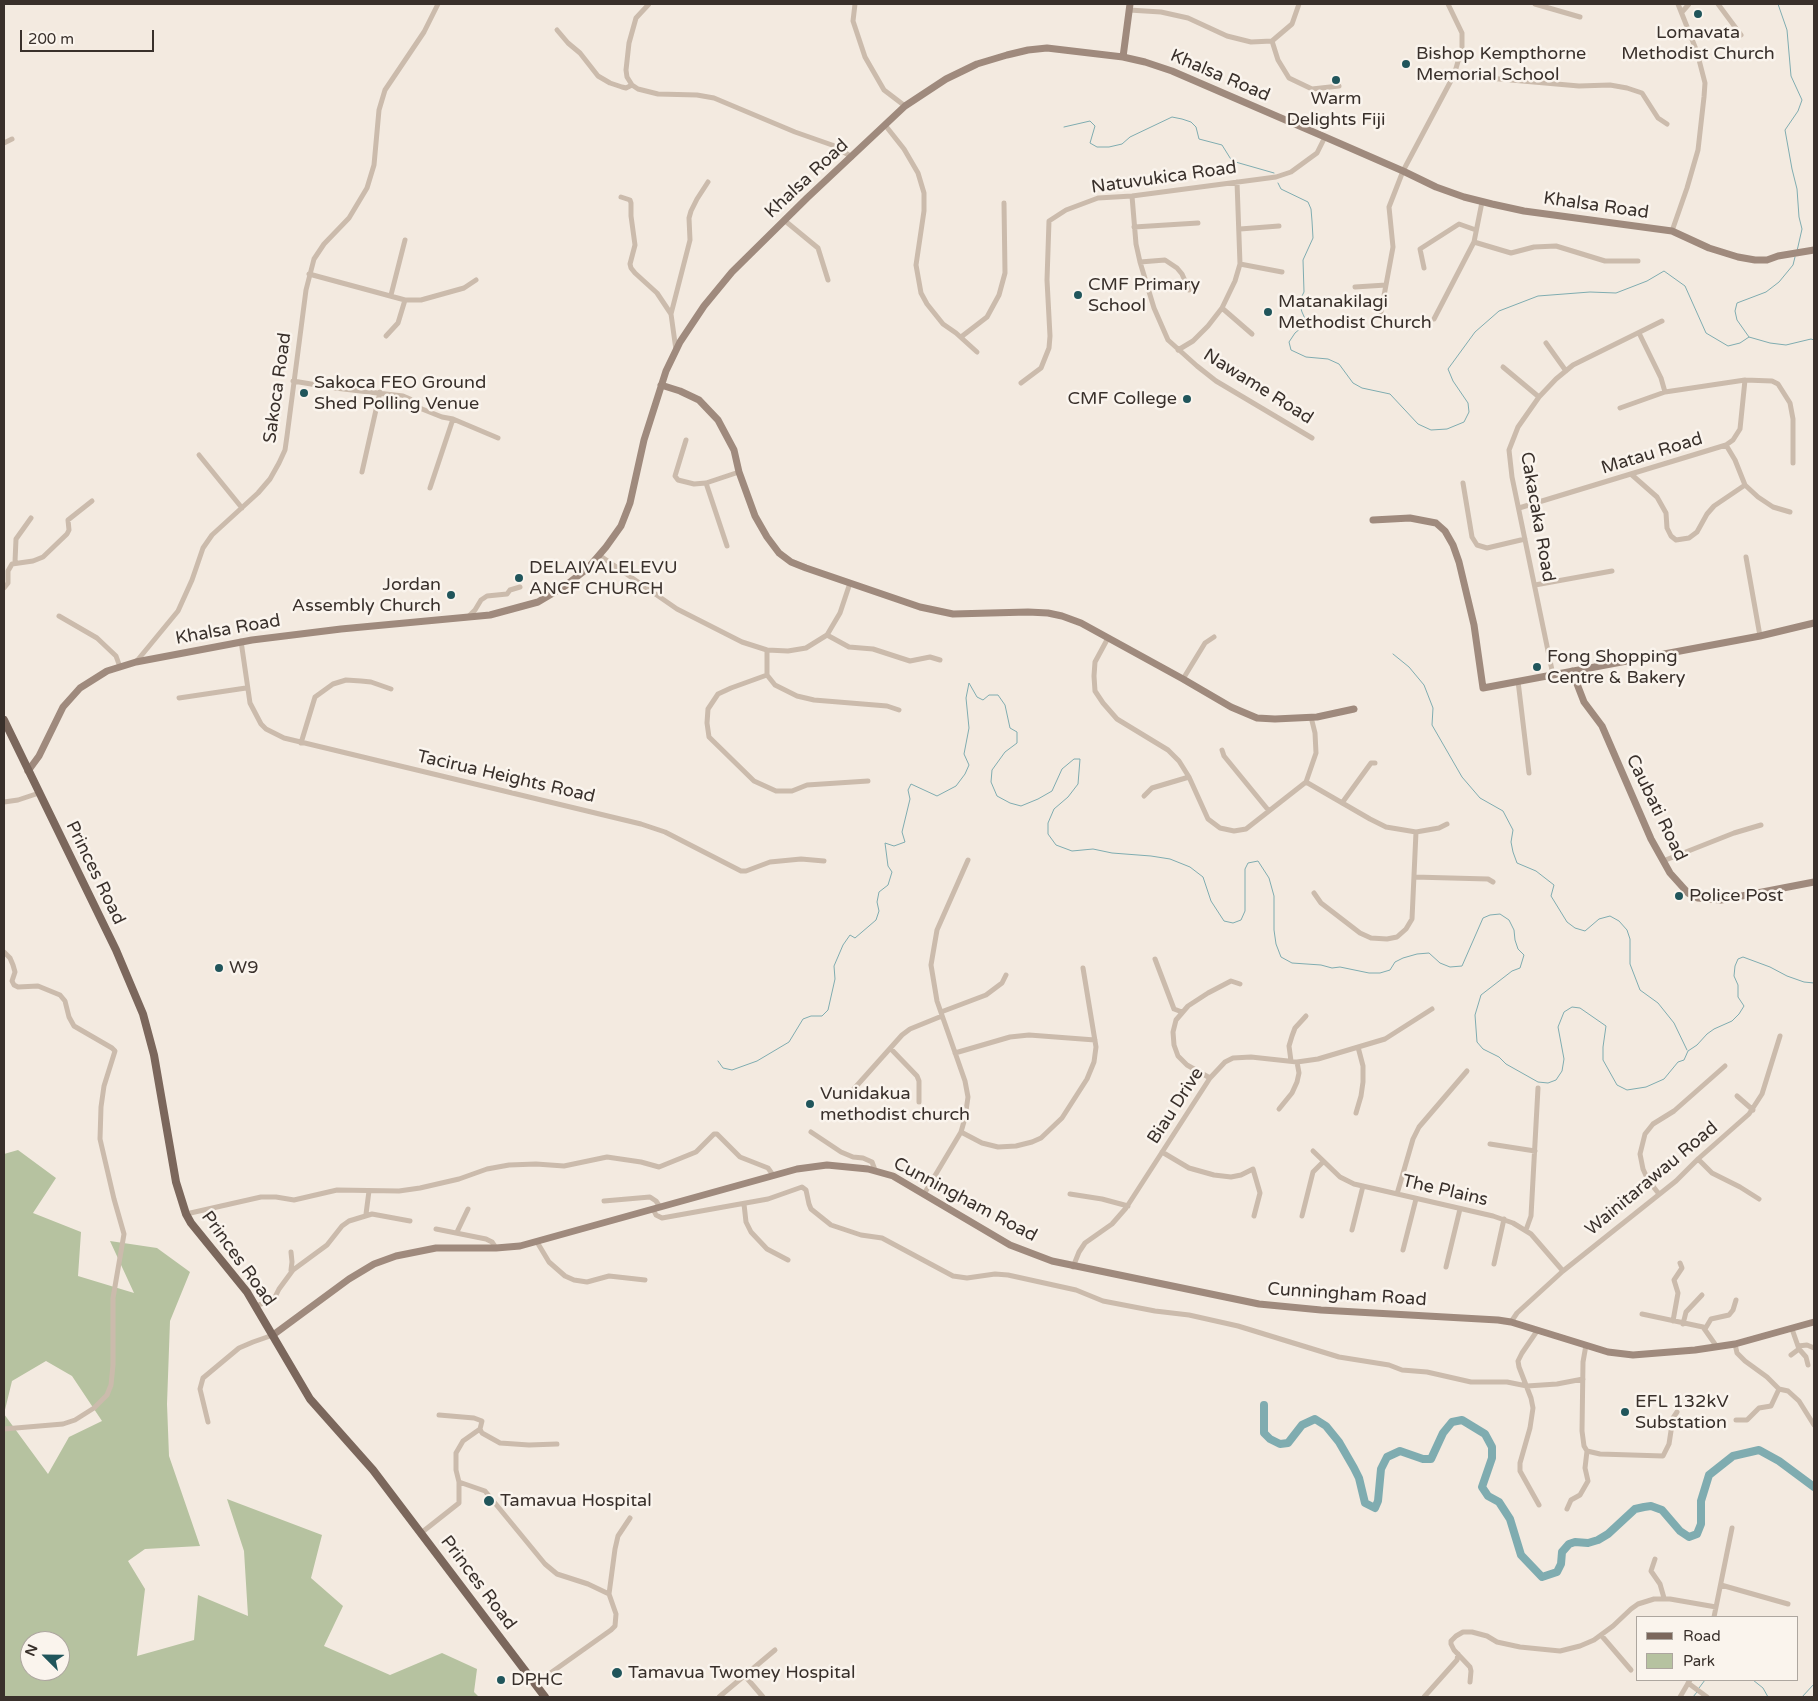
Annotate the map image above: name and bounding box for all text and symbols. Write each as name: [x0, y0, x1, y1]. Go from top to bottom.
marker: Lomavata Methodist Church: [1692, 8, 1704, 20]
scale bar: [22, 20, 156, 52]
place label: Lomavata Methodist Church: [1621, 22, 1775, 64]
text: 200 m: [28, 30, 74, 48]
place label: Bishop Kempthorne Memorial School: [1416, 43, 1586, 86]
street label: Khalsa Road: [1167, 45, 1273, 107]
marker: Bishop Kempthorne Memorial School: [1400, 58, 1412, 70]
marker: Warm Delights Fiji: [1330, 74, 1342, 86]
place label: Warm Delights Fiji: [1287, 88, 1385, 130]
street label: Khalsa Road: [761, 135, 853, 223]
street label: Natuvukica Road: [1090, 157, 1238, 199]
street label: Khalsa Road: [1542, 188, 1650, 224]
place label: CMF Primary School: [1088, 274, 1200, 316]
marker: CMF Primary School: [1072, 289, 1084, 301]
place label: Matanakilagi Methodist Church: [1278, 291, 1432, 334]
marker: Matanakilagi Methodist Church: [1262, 306, 1274, 318]
street label: Sakoca Road: [260, 331, 296, 445]
street label: Nawame Road: [1199, 345, 1317, 429]
place label: Sakoca FEO Ground Shed Polling Venue: [314, 372, 486, 414]
marker: Sakoca FEO Ground Shed Polling Venue: [298, 387, 310, 399]
place label: CMF College: [1068, 388, 1177, 410]
marker: CMF College: [1181, 393, 1193, 405]
street label: Matau Road: [1599, 428, 1705, 480]
street label: Cakacaka Road: [1515, 450, 1559, 584]
place label: DELAIVALELEVU ANCF CHURCH: [529, 557, 678, 600]
marker: DELAIVALELEVU ANCF CHURCH: [513, 572, 525, 584]
place label: Jordan Assembly Church: [292, 574, 441, 616]
marker: Jordan Assembly Church: [445, 589, 457, 601]
street label: Khalsa Road: [174, 610, 282, 650]
place label: Fong Shopping Centre & Bakery: [1547, 646, 1685, 689]
marker: Fong Shopping Centre & Bakery: [1531, 661, 1543, 673]
street label: Tacirua Heights Road: [415, 746, 597, 808]
street label: Caubati Road: [1621, 751, 1691, 865]
street label: Princes Road: [61, 818, 129, 928]
place label: Police Post: [1689, 885, 1783, 907]
marker: Police Post: [1673, 890, 1685, 902]
place label: W9: [229, 957, 259, 979]
marker: W9: [213, 962, 225, 974]
street label: Biau Drive: [1143, 1064, 1209, 1148]
place label: Vunidakua methodist church: [820, 1083, 970, 1126]
marker: Vunidakua methodist church: [804, 1098, 816, 1110]
street label: Wainitarawau Road: [1581, 1117, 1723, 1241]
street label: Cunningham Road: [890, 1153, 1040, 1247]
street label: The Plains: [1400, 1171, 1490, 1211]
street label: Princes Road: [196, 1207, 280, 1311]
street label: Cunningham Road: [1267, 1279, 1427, 1311]
place label: EFL 132kV Substation: [1635, 1391, 1729, 1434]
marker: EFL 132kV Substation: [1619, 1406, 1631, 1418]
place label: Tamavua Hospital: [500, 1490, 652, 1512]
marker: Tamavua Hospital: [482, 1494, 496, 1508]
street label: Princes Road: [436, 1532, 520, 1634]
legend: [1636, 1616, 1798, 1681]
text: Road: [1683, 1627, 1721, 1645]
north arrow: [20, 1631, 70, 1681]
text: N: [22, 1642, 42, 1659]
text: Park: [1683, 1652, 1715, 1670]
place label: Tamavua Twomey Hospital: [628, 1662, 855, 1684]
marker: Tamavua Twomey Hospital: [610, 1666, 624, 1680]
place label: DPHC: [511, 1669, 563, 1691]
marker: DPHC: [495, 1674, 507, 1686]

